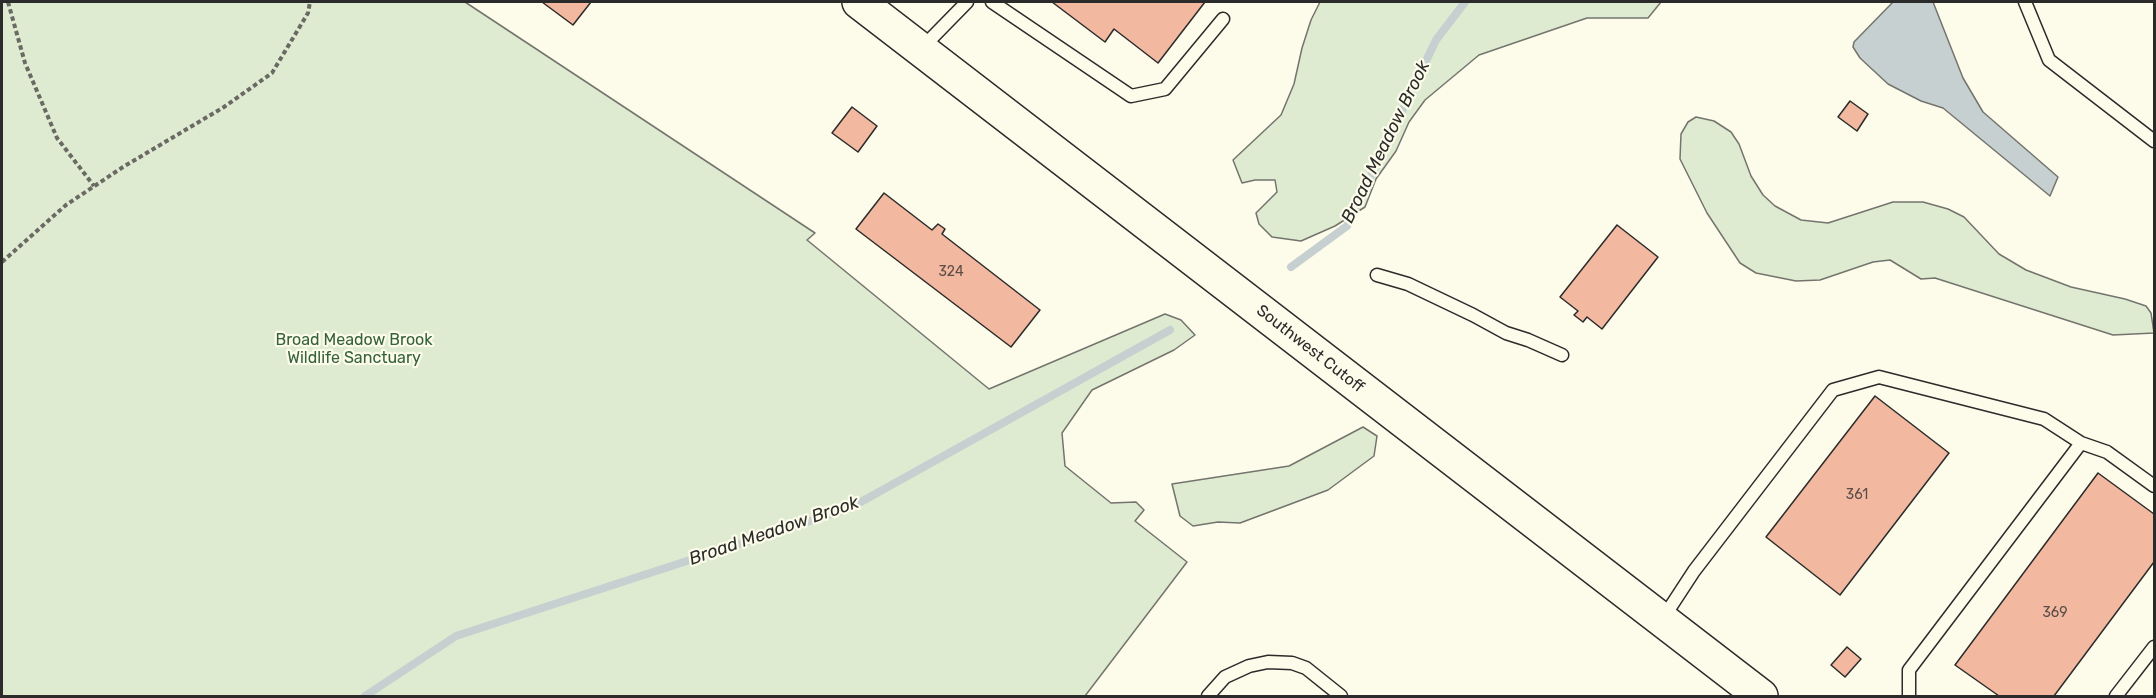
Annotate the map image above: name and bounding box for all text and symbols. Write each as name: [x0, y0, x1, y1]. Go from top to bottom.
water label: Broad Meadow Brook: [1337, 57, 1435, 227]
house number: 324: [938, 264, 964, 280]
street label: Southwest Cutoff: [1252, 301, 1368, 397]
park label: Broad Meadow Brook Wildlife Sanctuary: [275, 330, 433, 368]
house number: 361: [1846, 487, 1868, 503]
water label: Broad Meadow Brook: [686, 492, 862, 570]
house number: 369: [2042, 605, 2068, 621]

